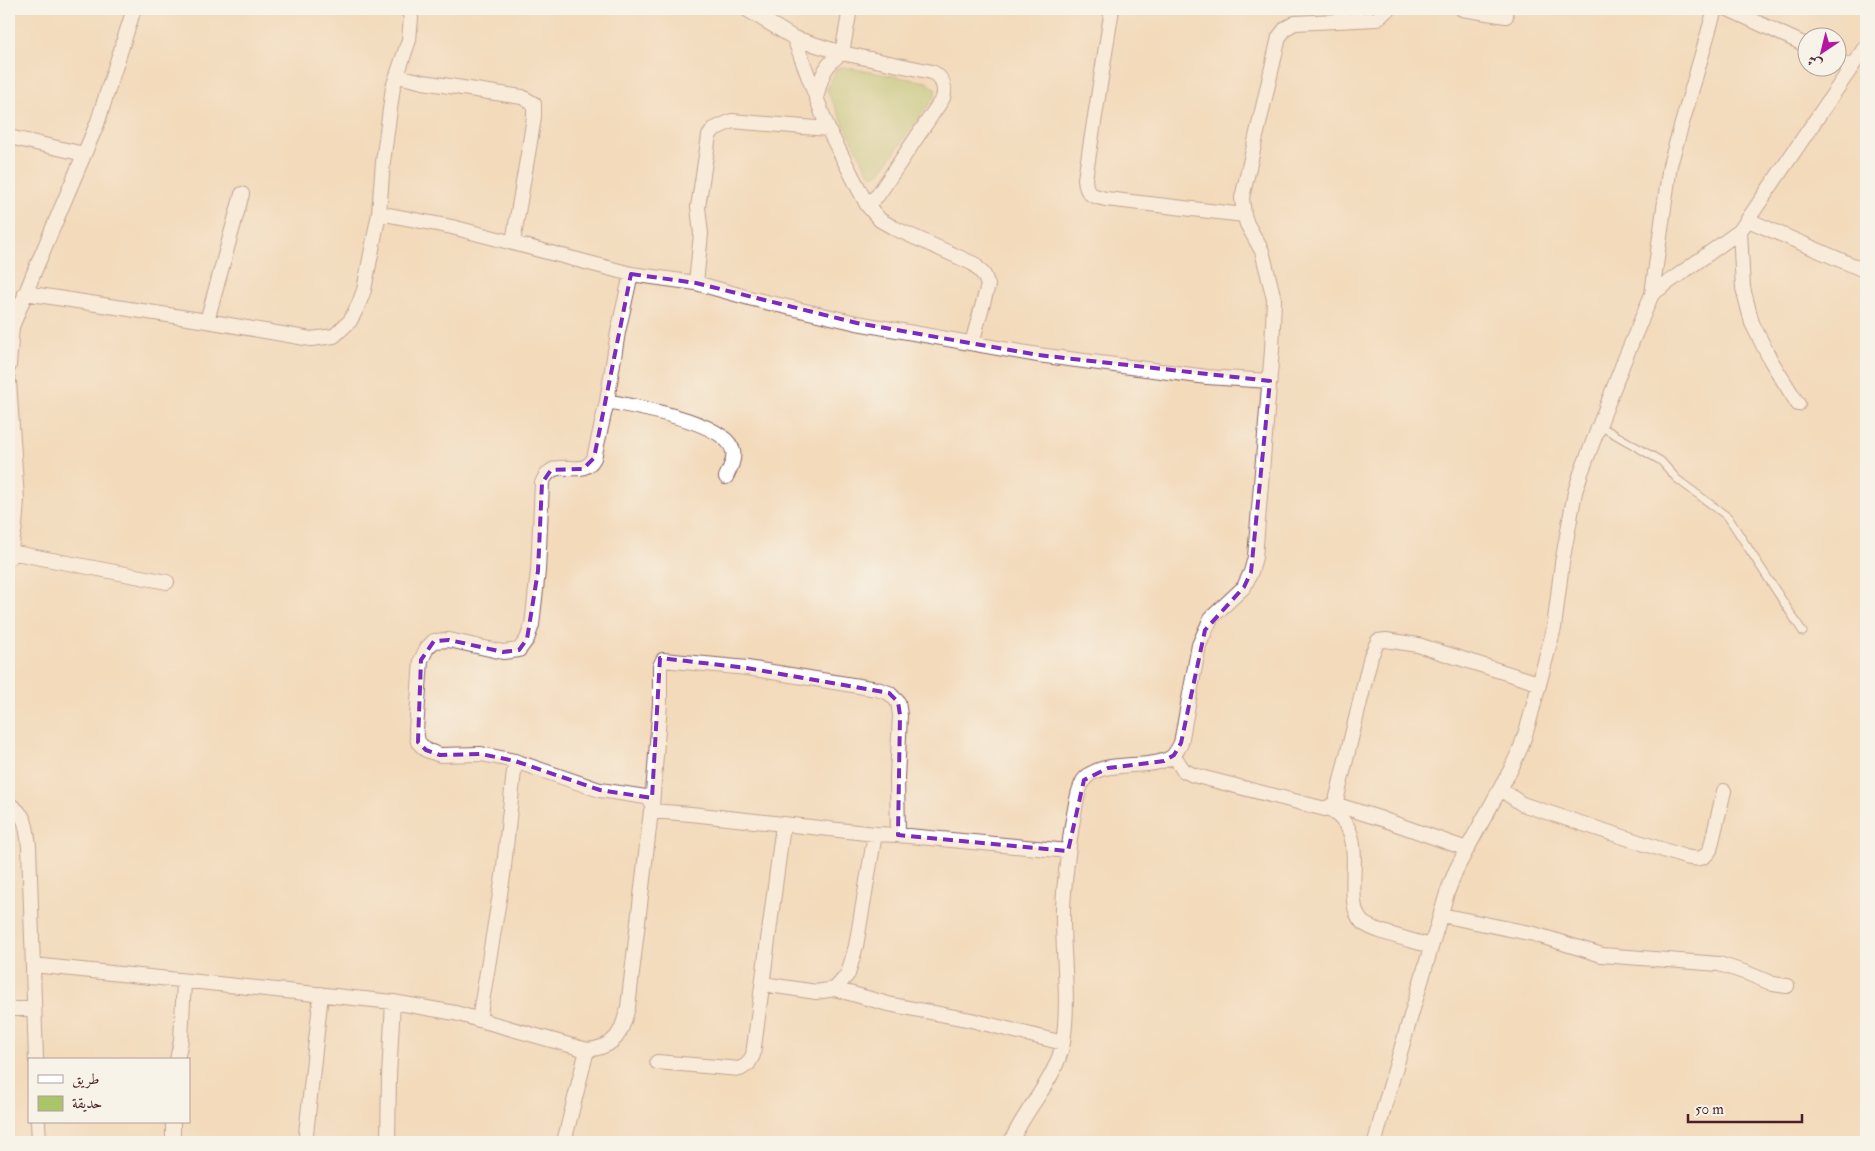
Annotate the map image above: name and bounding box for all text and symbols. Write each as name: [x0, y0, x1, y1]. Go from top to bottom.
north arrow: [1798, 28, 1848, 78]
text: ش: [1804, 51, 1825, 73]
legend: [28, 1058, 190, 1124]
text: طريق: [72, 1070, 99, 1089]
scale bar: [1688, 1091, 1801, 1123]
text: حديقة: [72, 1094, 102, 1113]
text: 50 m: [1695, 1100, 1724, 1119]

